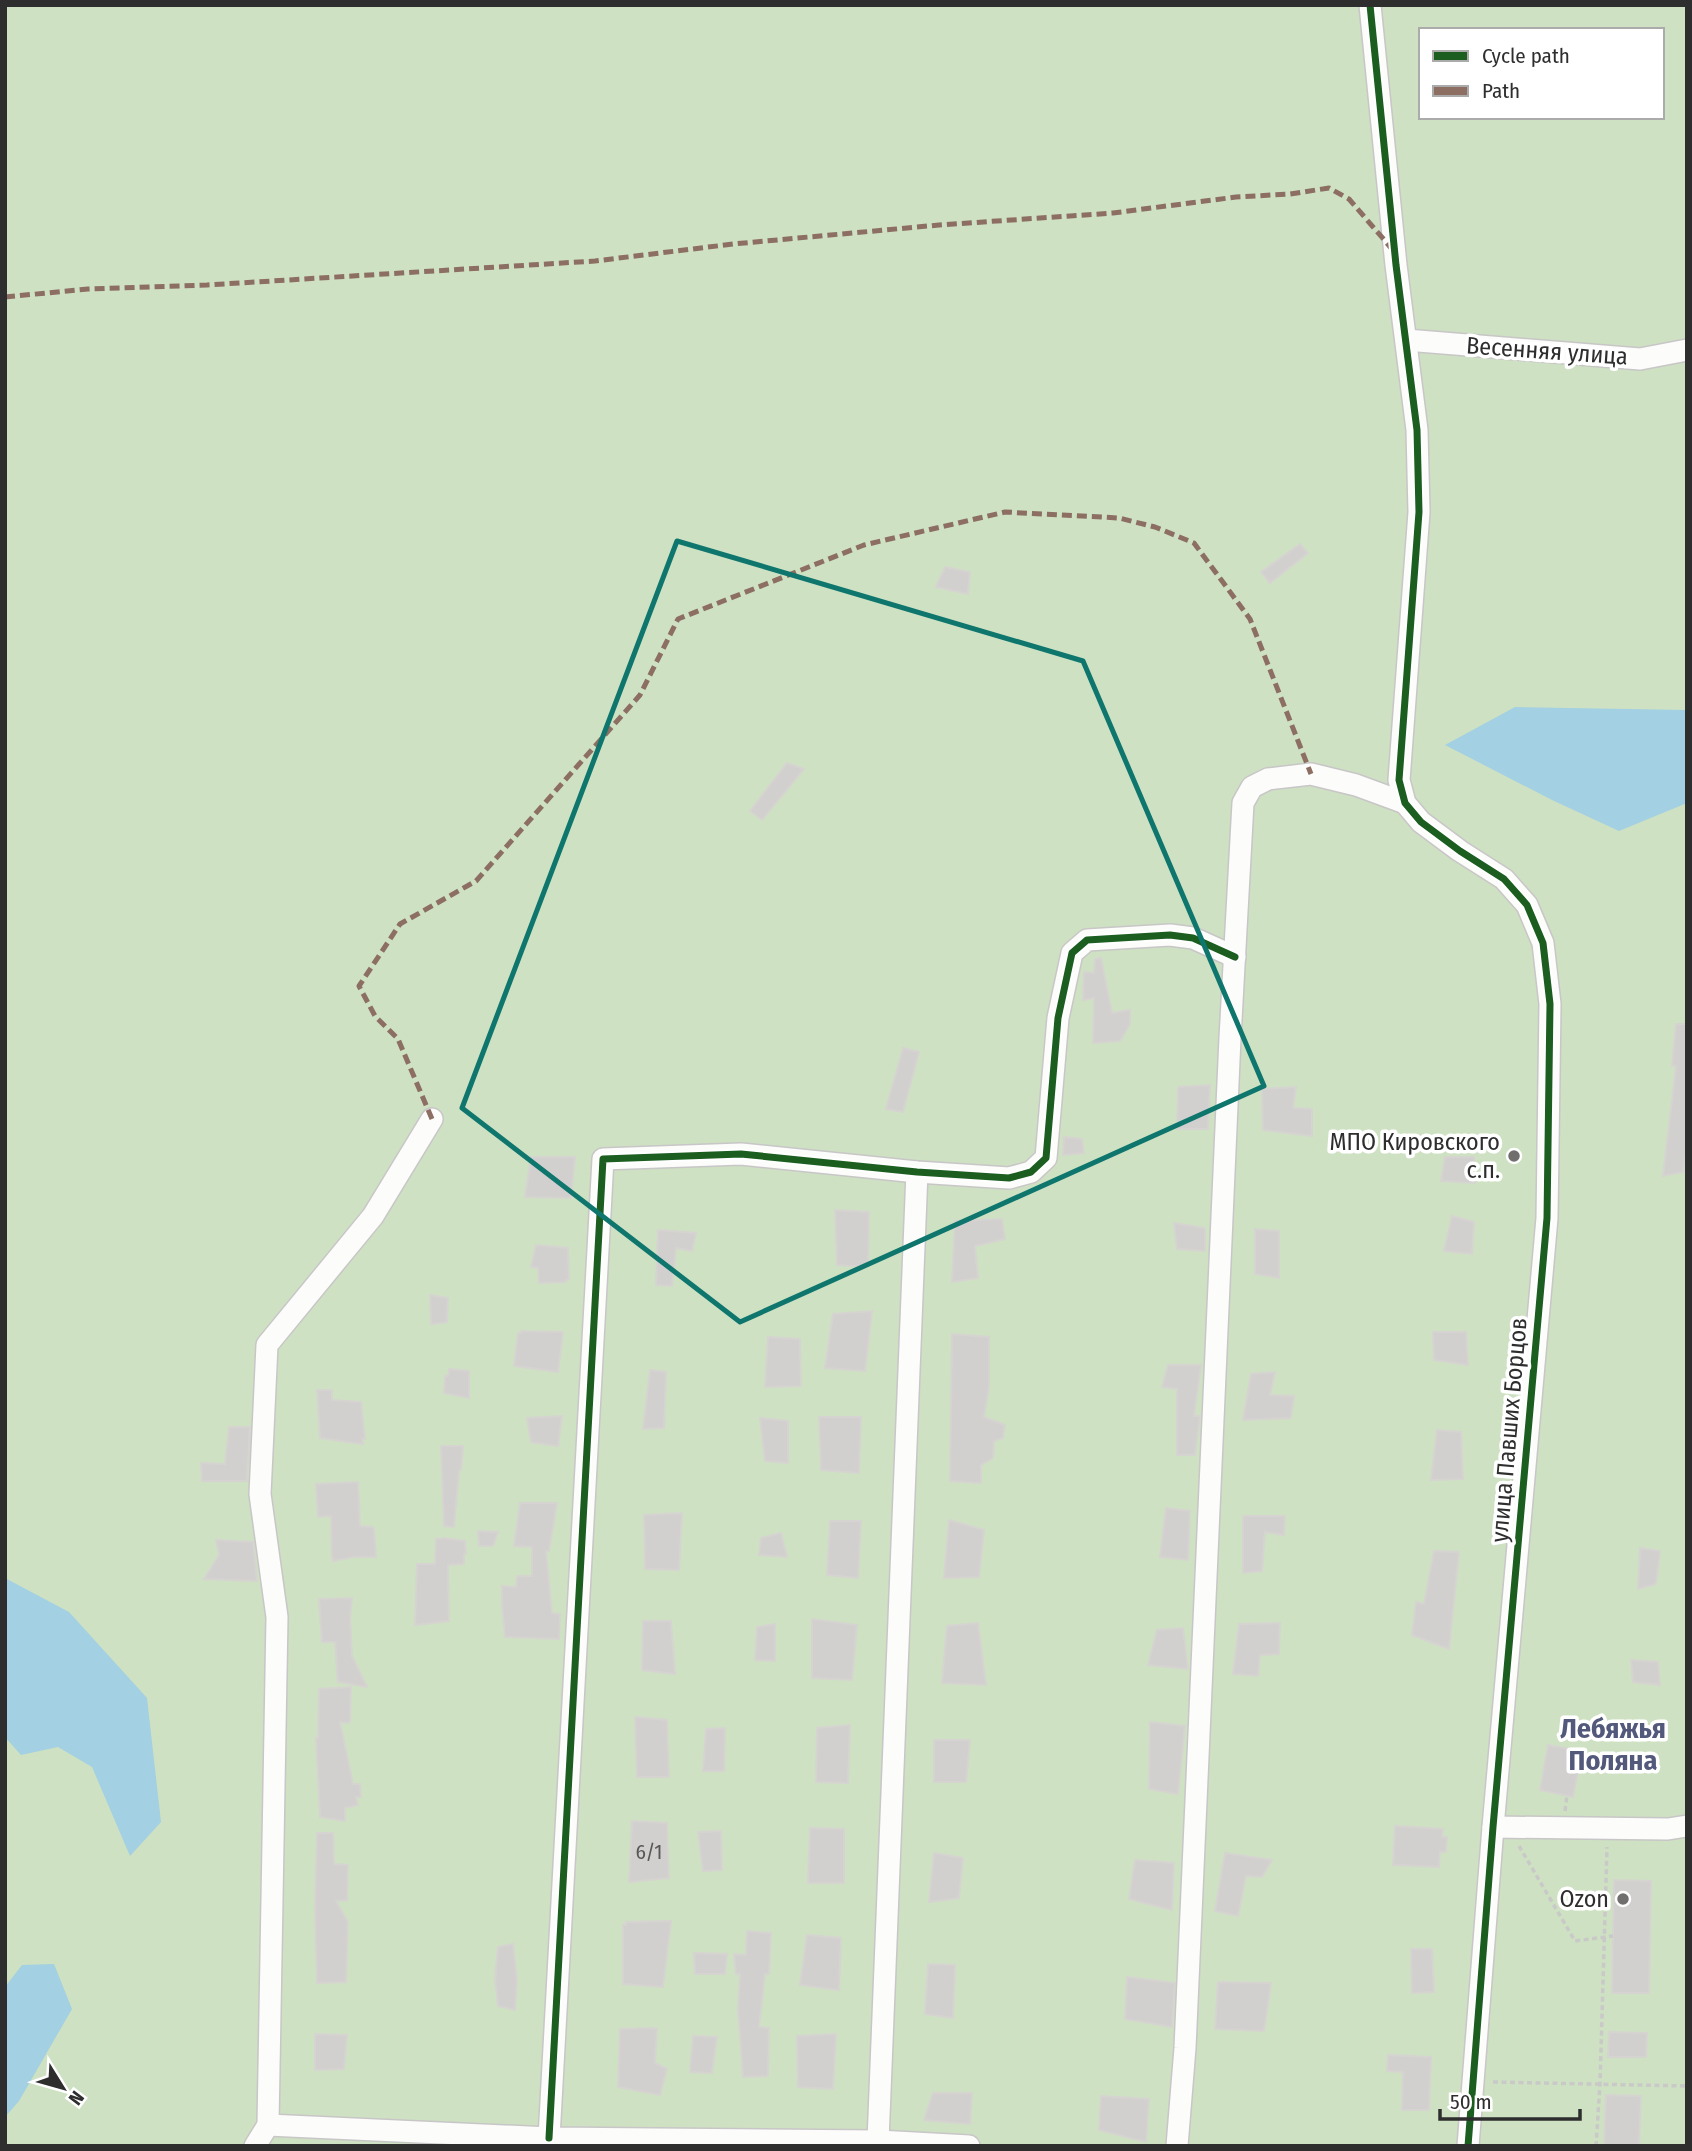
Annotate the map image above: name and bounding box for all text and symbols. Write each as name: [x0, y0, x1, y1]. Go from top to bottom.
legend: [1419, 28, 1664, 119]
text: Cycle path: [1482, 43, 1570, 69]
text: Path: [1482, 78, 1520, 104]
street label: Весенняя улица: [1465, 331, 1629, 371]
place label: МПО Кировского с.п.: [1329, 1128, 1500, 1184]
marker: МПО Кировского с.п.: [1506, 1148, 1522, 1164]
street label: улица Павших Борцов: [1485, 1316, 1533, 1544]
district label: Лебяжья Поляна: [1560, 1712, 1666, 1777]
house number: 6/1: [636, 1839, 662, 1865]
place label: Ozon: [1560, 1885, 1609, 1913]
marker: Ozon: [1615, 1891, 1631, 1907]
north arrow: [28, 2053, 98, 2123]
scale bar: [1440, 2078, 1580, 2122]
text: N: [64, 2086, 89, 2109]
text: 50 m: [1450, 2089, 1492, 2115]

